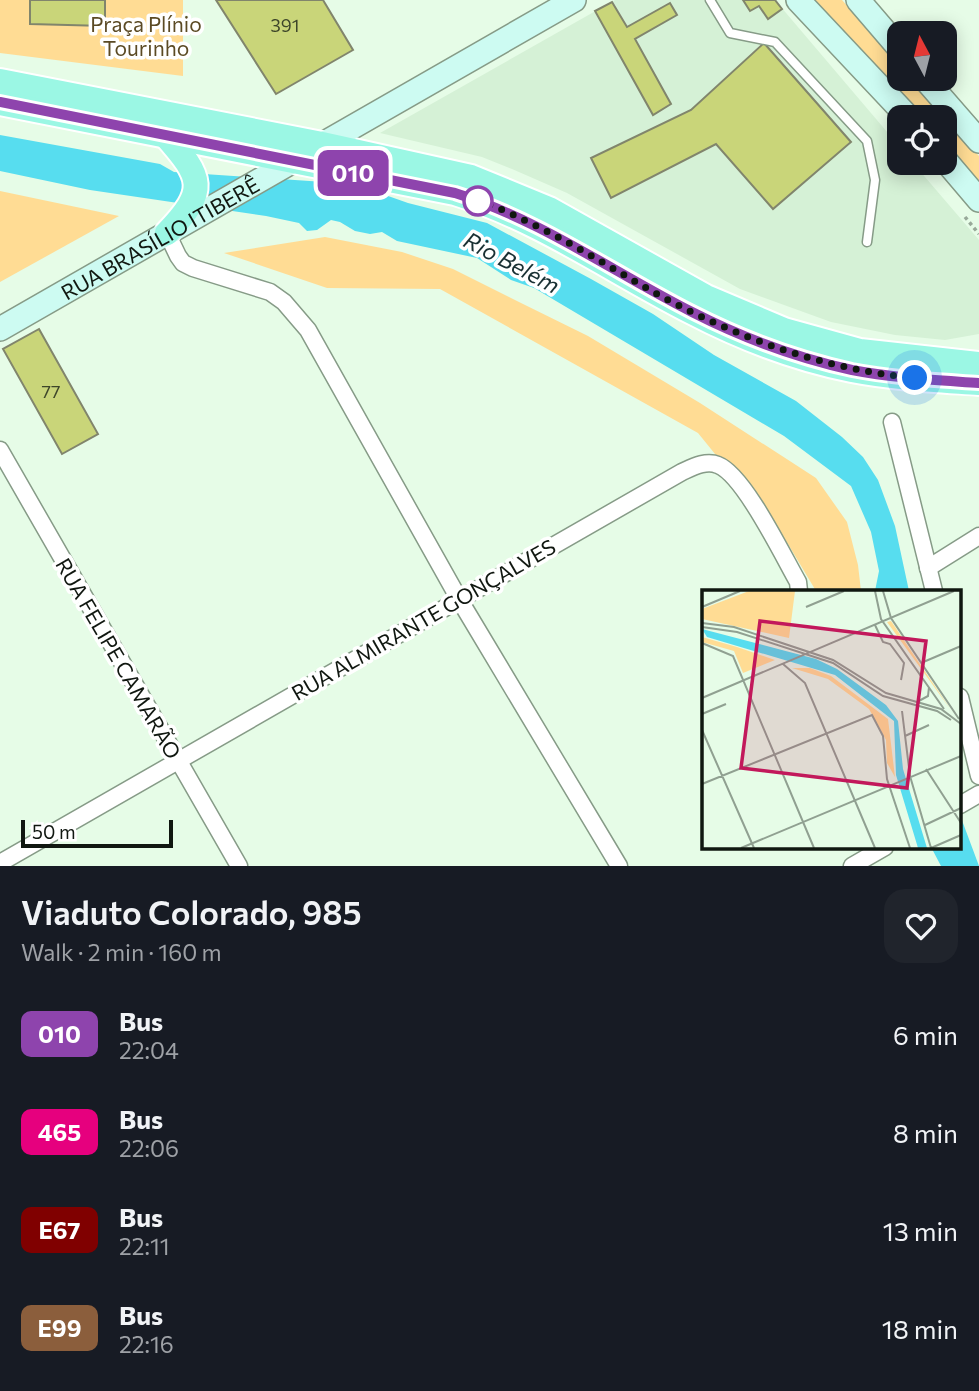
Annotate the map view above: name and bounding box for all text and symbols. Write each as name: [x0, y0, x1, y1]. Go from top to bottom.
park label: Praça Plínio Tourinho: [90, 11, 202, 60]
house number: 391: [271, 14, 299, 36]
north arrow: [887, 21, 957, 91]
map controls: [887, 21, 957, 175]
button: locate: [887, 105, 957, 175]
line badge: 010: [313, 150, 393, 196]
text: 010: [332, 158, 374, 187]
street label: RUA BRASÍLIO ITIBERÊ: [56, 171, 263, 304]
unlabelled marker: [463, 186, 493, 216]
water label: Rio Belém: [459, 225, 565, 299]
your location: [897, 360, 932, 395]
house number: 77: [41, 380, 61, 402]
street label: RUA ALMIRANTE GONÇALVES: [287, 533, 559, 705]
street label: RUA FELIPE CAMARÃO: [51, 553, 187, 763]
inset map: [702, 590, 962, 848]
scale bar: [21, 817, 173, 849]
text: 50 m: [32, 820, 76, 843]
button: heart: [884, 889, 958, 963]
text: Viaduto Colorado, 985: [21, 891, 362, 932]
text: Walk · 2 min · 160 m: [21, 938, 222, 966]
text: Bus: [119, 1005, 163, 1036]
text: 010: [38, 1019, 81, 1048]
text: 6 min: [893, 1019, 958, 1050]
text: 22:04: [119, 1036, 179, 1064]
text: Bus: [119, 1103, 163, 1134]
text: 465: [38, 1117, 81, 1146]
text: 8 min: [893, 1117, 958, 1148]
text: 22:06: [119, 1134, 179, 1162]
text: Bus: [119, 1201, 163, 1232]
text: E67: [38, 1215, 81, 1244]
text: 13 min: [883, 1215, 958, 1246]
text: 22:11: [119, 1232, 170, 1260]
text: Bus: [119, 1299, 163, 1330]
text: E99: [38, 1313, 81, 1342]
text: 18 min: [882, 1313, 958, 1344]
text: 22:16: [119, 1330, 174, 1358]

